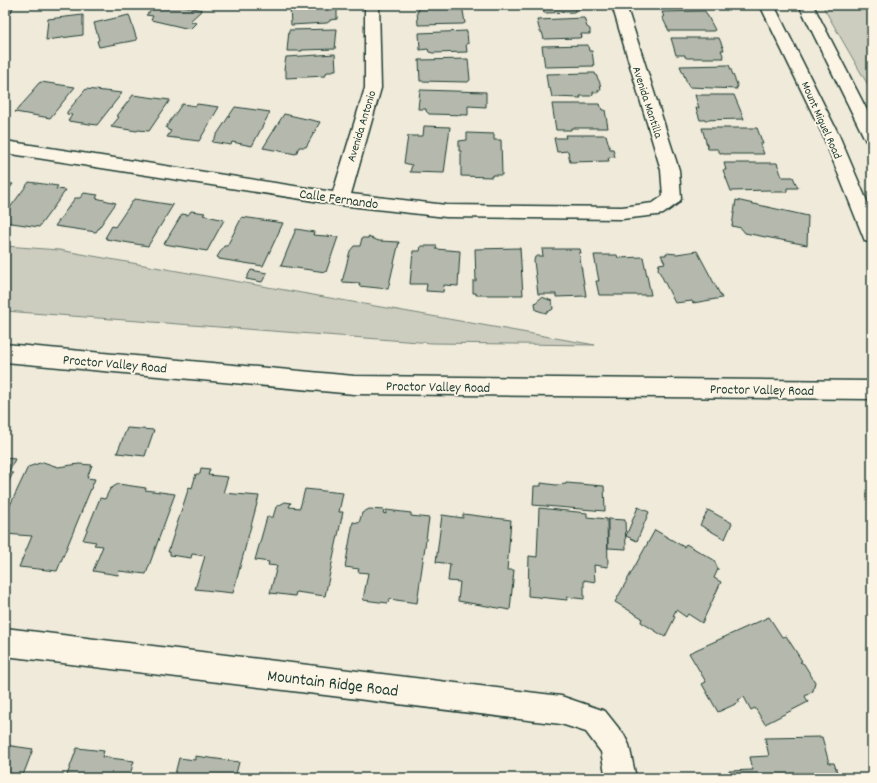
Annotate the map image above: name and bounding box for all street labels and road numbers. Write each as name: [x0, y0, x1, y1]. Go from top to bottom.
street label: Avenida Mantilla: [627, 64, 666, 141]
street label: Mount Miguel Road: [796, 79, 845, 162]
street label: Avenida Antonio: [344, 89, 381, 164]
street label: Calle Fernando: [298, 185, 379, 215]
street label: Proctor Valley Road: [62, 350, 168, 380]
street label: Proctor Valley Road: [386, 377, 490, 399]
street label: Proctor Valley Road: [710, 380, 814, 402]
street label: Mountain Ridge Road: [266, 665, 400, 705]

